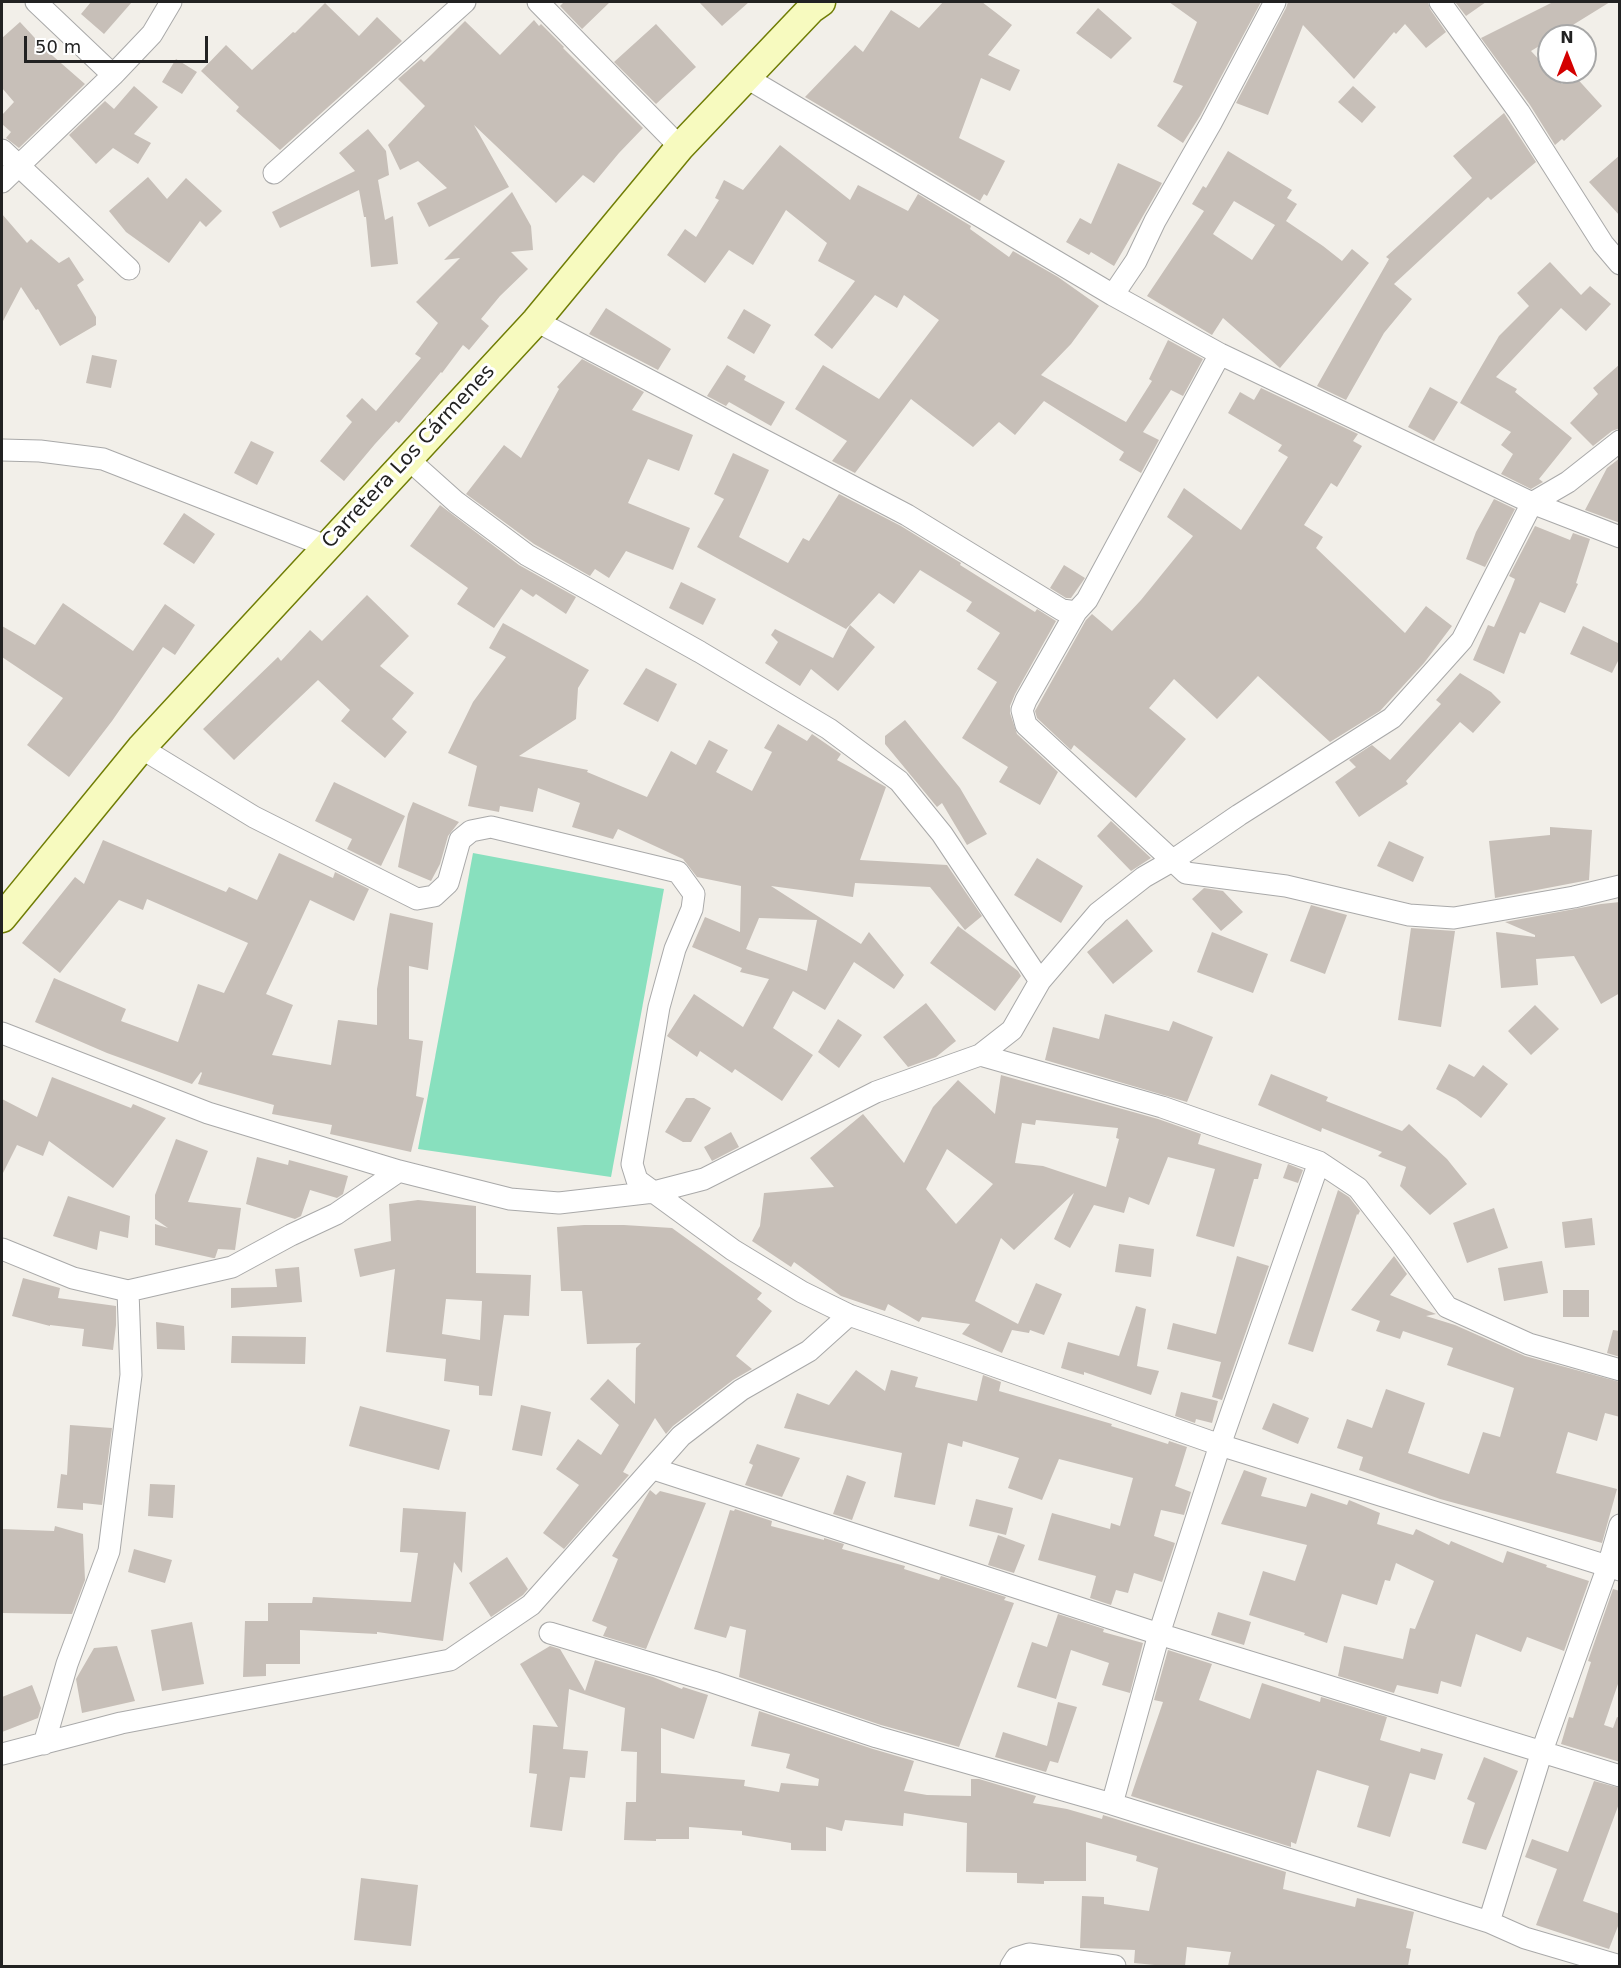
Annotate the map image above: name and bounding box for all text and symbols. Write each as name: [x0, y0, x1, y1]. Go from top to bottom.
scale bar: [27, 24, 212, 62]
north arrow: [1537, 24, 1597, 84]
text: N: [1560, 28, 1574, 47]
text: 50 m: [35, 36, 81, 57]
street label: Carretera Los Cármenes: [318, 360, 500, 554]

